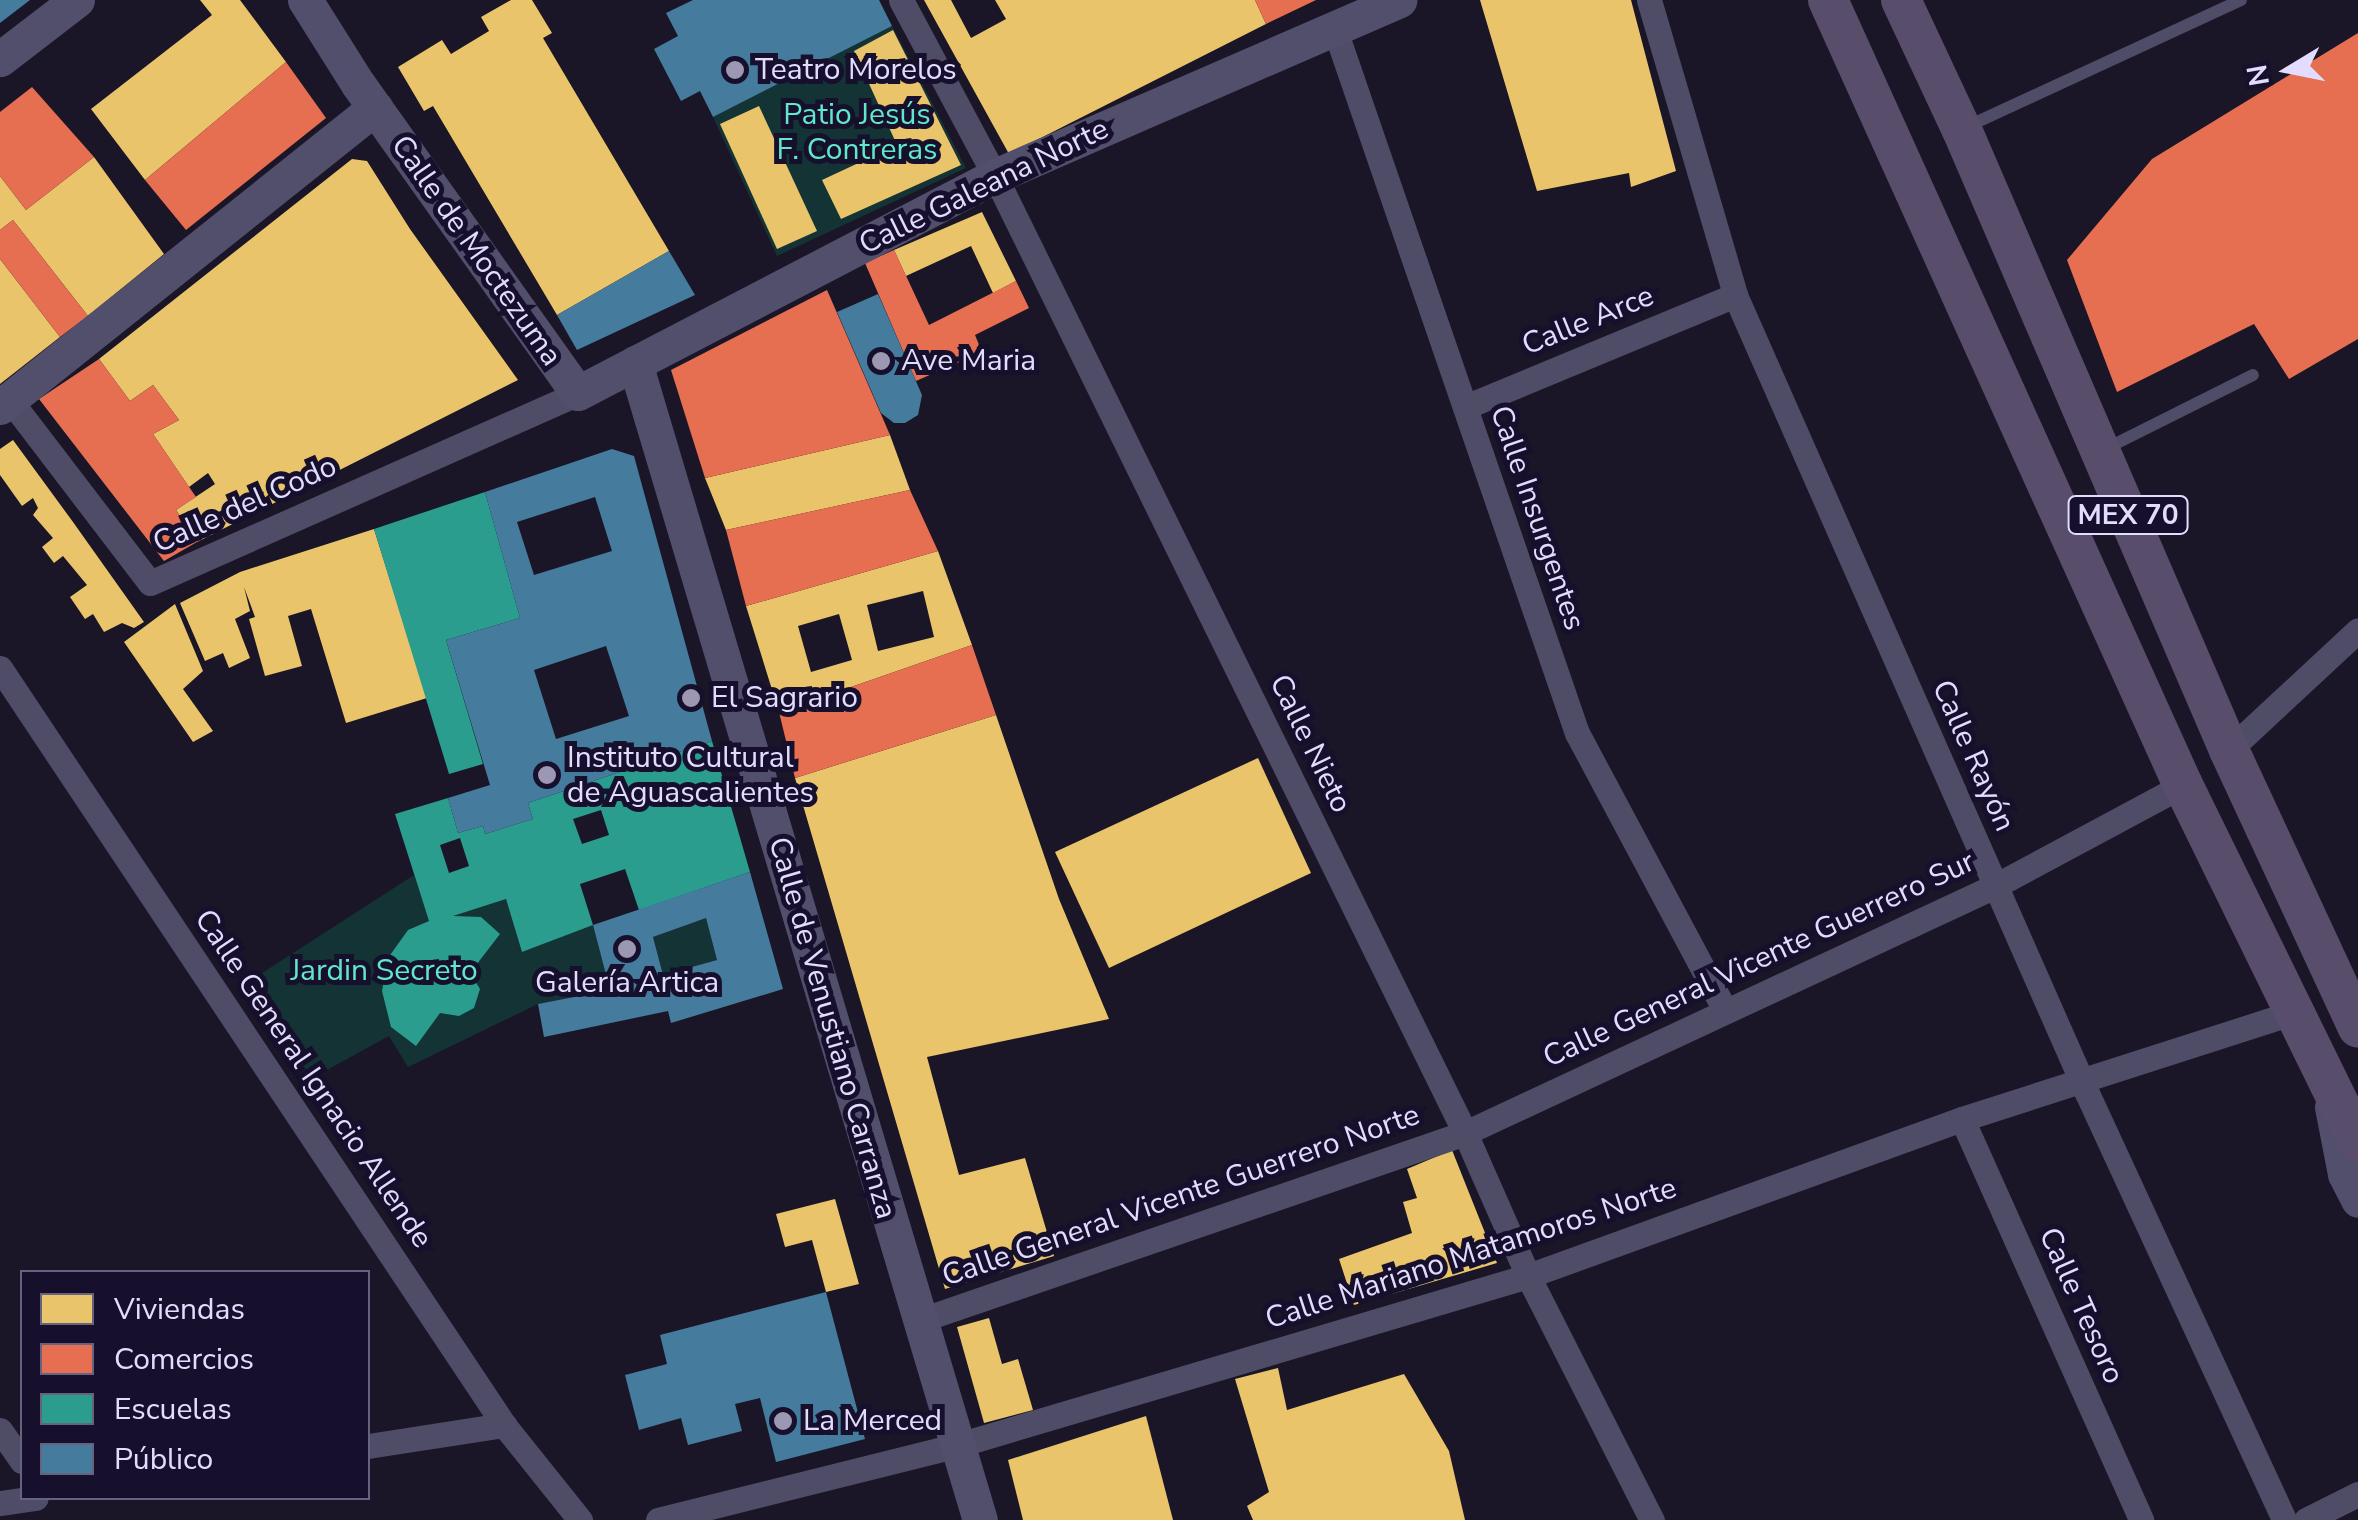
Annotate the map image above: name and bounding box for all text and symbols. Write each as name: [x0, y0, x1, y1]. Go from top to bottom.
north arrow: [2238, 20, 2338, 120]
place label: Teatro Morelos: [755, 52, 957, 88]
marker: Teatro Morelos: [724, 59, 746, 81]
text: N: [2238, 62, 2279, 89]
park label: Patio Jesús F. Contreras: [777, 97, 937, 168]
street label: Calle Galeana Norte: [854, 111, 1114, 263]
street label: Calle de Moctezuma: [383, 129, 569, 373]
street label: Calle Arce: [1517, 278, 1659, 364]
place label: Ave Maria: [901, 343, 1036, 379]
marker: Ave Maria: [870, 350, 892, 372]
street label: Calle Insurgentes: [1482, 401, 1592, 635]
street label: Calle del Codo: [148, 449, 342, 561]
road number: MEX 70: [2066, 492, 2190, 538]
street label: Calle Nieto: [1261, 669, 1359, 819]
street label: Calle Rayón: [1924, 675, 2022, 837]
place label: El Sagrario: [711, 680, 858, 716]
marker: El Sagrario: [680, 687, 702, 709]
place label: Instituto Cultural de Aguascalientes: [567, 740, 814, 810]
marker: Instituto Cultural de Aguascalientes: [536, 764, 558, 786]
street label: Calle de Venustiano Carranza: [760, 833, 904, 1223]
street label: Calle General Vicente Guerrero Sur: [1538, 844, 1980, 1076]
street label: Calle General Ignacio Allende: [186, 903, 440, 1255]
marker: Galería Artica: [616, 938, 638, 960]
park label: Jardin Secreto: [290, 953, 478, 989]
place label: Galería Artica: [535, 965, 719, 1001]
street label: Calle General Vicente Guerrero Norte: [938, 1097, 1424, 1295]
street label: Calle Mariano Matamoros Norte: [1261, 1170, 1681, 1338]
street label: Calle Tesoro: [2031, 1222, 2131, 1390]
legend: [20, 1270, 370, 1500]
text: Viviendas: [114, 1289, 245, 1330]
text: Comercios: [114, 1339, 254, 1380]
text: Escuelas: [114, 1389, 232, 1430]
place label: La Merced: [803, 1403, 942, 1439]
marker: La Merced: [772, 1410, 794, 1432]
text: Público: [114, 1439, 213, 1480]

